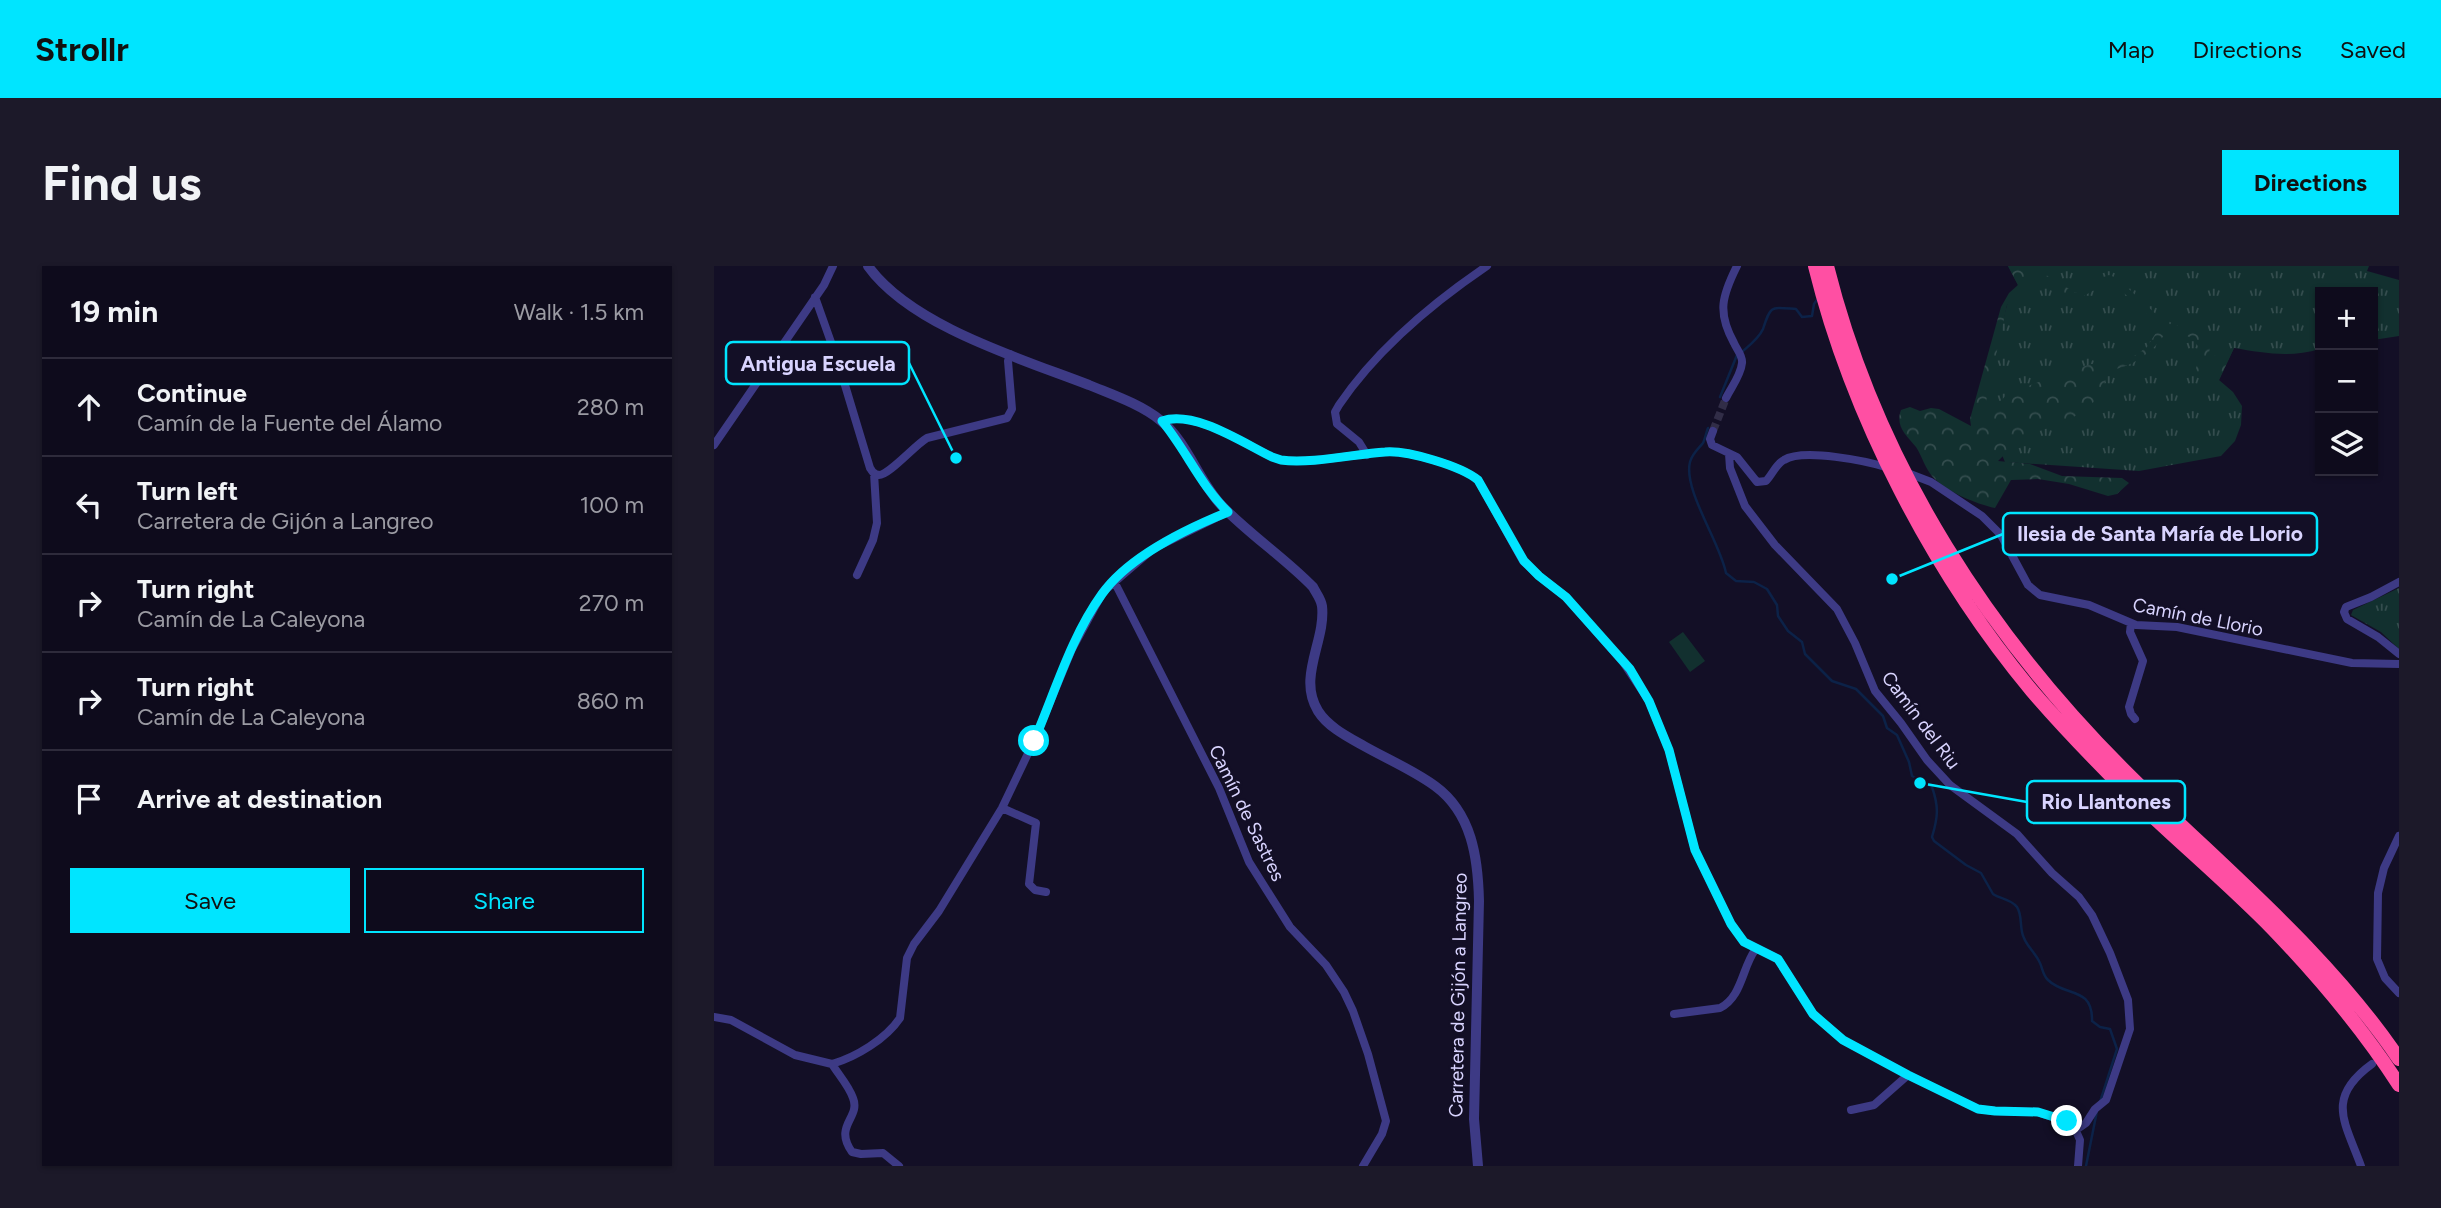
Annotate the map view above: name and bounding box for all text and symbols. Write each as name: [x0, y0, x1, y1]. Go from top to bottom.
text: Strollr: [35, 30, 129, 69]
text: Map: [2108, 35, 2154, 64]
text: Directions: [2192, 35, 2302, 64]
text: Saved: [2340, 35, 2406, 64]
button: Directions: [2222, 150, 2399, 215]
text: Find us: [42, 153, 201, 212]
map controls: [2315, 287, 2378, 476]
button: +: [2315, 287, 2378, 350]
text: 19 min: [70, 293, 158, 330]
text: Walk · 1.5 km: [514, 298, 644, 326]
callout: Antigua Escuela: [726, 342, 909, 384]
button: −: [2315, 350, 2378, 413]
text: Antigua Escuela: [740, 351, 896, 376]
text: Continue: [137, 377, 247, 409]
icon: ahead: [70, 388, 108, 426]
text: 280 m: [577, 393, 644, 421]
text: Camín de la Fuente del Álamo: [137, 409, 442, 437]
button: layers: [2315, 413, 2378, 476]
text: Turn left: [137, 475, 238, 507]
icon: left: [70, 486, 108, 524]
text: 100 m: [580, 491, 644, 519]
text: Carretera de Gijón a Langreo: [137, 507, 433, 535]
callout: Ilesia de Santa María de Llorio: [2003, 513, 2317, 555]
text: Ilesia de Santa María de Llorio: [2017, 521, 2303, 546]
text: Turn right: [137, 573, 254, 605]
icon: right: [70, 584, 108, 622]
text: 270 m: [579, 589, 644, 617]
street label: Camín de Llorio: [2131, 593, 2265, 641]
text: Camín de La Caleyona: [137, 605, 365, 633]
street label: Camín del Riu: [1877, 667, 1965, 773]
text: Turn right: [137, 671, 254, 703]
icon: right: [70, 682, 108, 720]
text: 860 m: [577, 687, 644, 715]
text: Camín de La Caleyona: [137, 703, 365, 731]
route start: [1018, 725, 1049, 756]
street label: Camín de Sastres: [1204, 741, 1290, 885]
icon: arrive: [70, 780, 108, 818]
callout: Rio Llantones: [2027, 781, 2185, 823]
text: Arrive at destination: [137, 783, 382, 815]
text: Rio Llantones: [2041, 789, 2171, 814]
button: Save: [70, 868, 350, 933]
button: Share: [364, 868, 644, 933]
street label: Carretera de Gijón a Langreo: [1444, 872, 1472, 1118]
route end: [2051, 1105, 2082, 1136]

